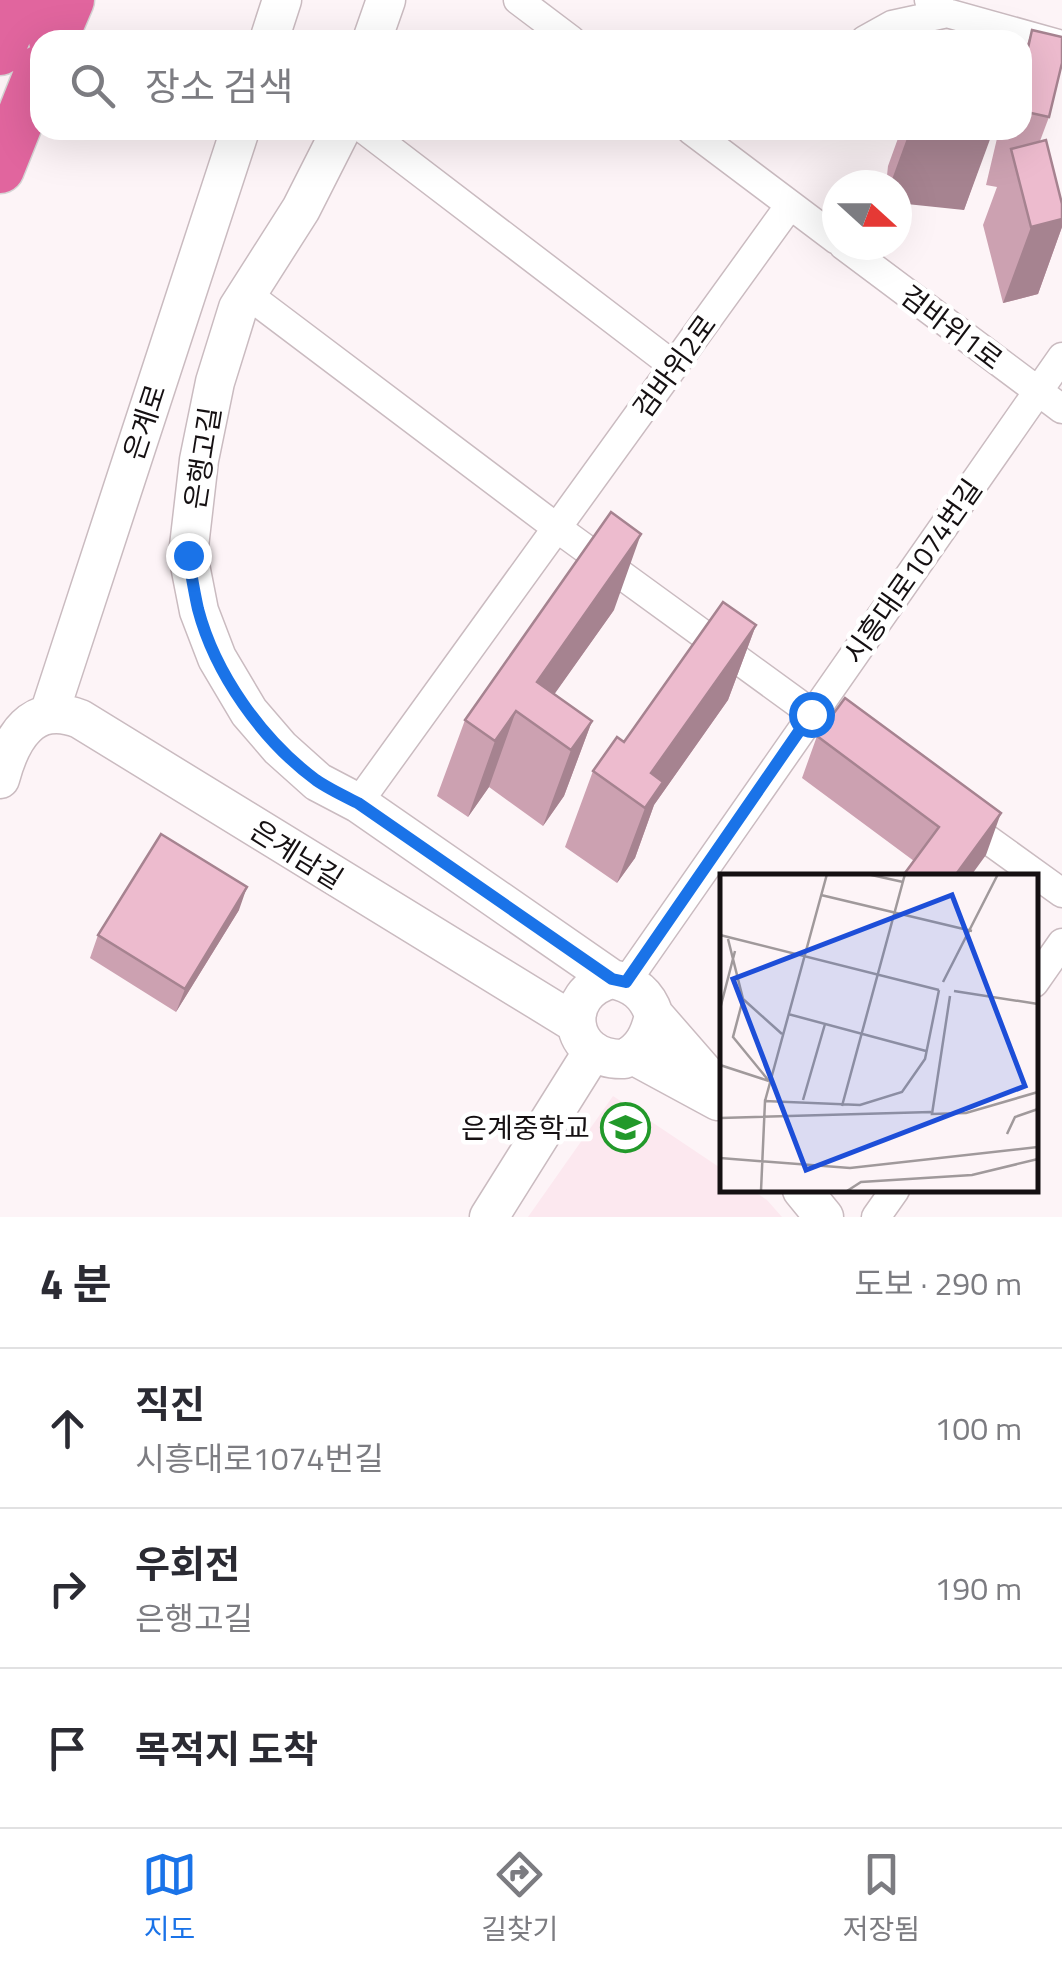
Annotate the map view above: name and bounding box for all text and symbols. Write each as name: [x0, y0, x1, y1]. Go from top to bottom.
search box: [30, 30, 1032, 140]
text: 장소 검색: [145, 57, 293, 115]
icon: search: [65, 58, 120, 113]
north arrow: [822, 170, 912, 260]
street label: 검바위1로: [892, 274, 1012, 380]
street label: 검바위2로: [622, 305, 726, 427]
street label: 은계로: [112, 379, 176, 465]
street label: 은행고길: [173, 404, 231, 512]
street label: 시흥대로1074번길: [832, 470, 992, 672]
route end: [166, 533, 212, 579]
route start: [789, 692, 835, 738]
street label: 은계남길: [242, 808, 352, 900]
inset map: [720, 874, 1037, 1192]
school or university icon: 은계중학교: [599, 1101, 651, 1153]
place label: 은계중학교: [461, 1106, 590, 1149]
text: 4 분: [40, 1251, 111, 1315]
text: 도보 · 290 m: [855, 1259, 1022, 1307]
text: 직진: [135, 1375, 205, 1433]
icon: ahead: [40, 1401, 95, 1456]
text: 100 m: [934, 1404, 1022, 1452]
text: 시흥대로1074번길: [135, 1434, 383, 1482]
text: 우회전: [135, 1535, 240, 1593]
icon: right: [40, 1561, 95, 1616]
text: 190 m: [934, 1564, 1022, 1612]
text: 은행고길: [135, 1594, 253, 1642]
text: 목적지 도착: [135, 1720, 318, 1778]
icon: arrive: [40, 1721, 95, 1776]
tab: 지도: [142, 1847, 197, 1950]
tab: 길찾기: [481, 1847, 558, 1950]
tab: 저장됨: [843, 1847, 920, 1950]

